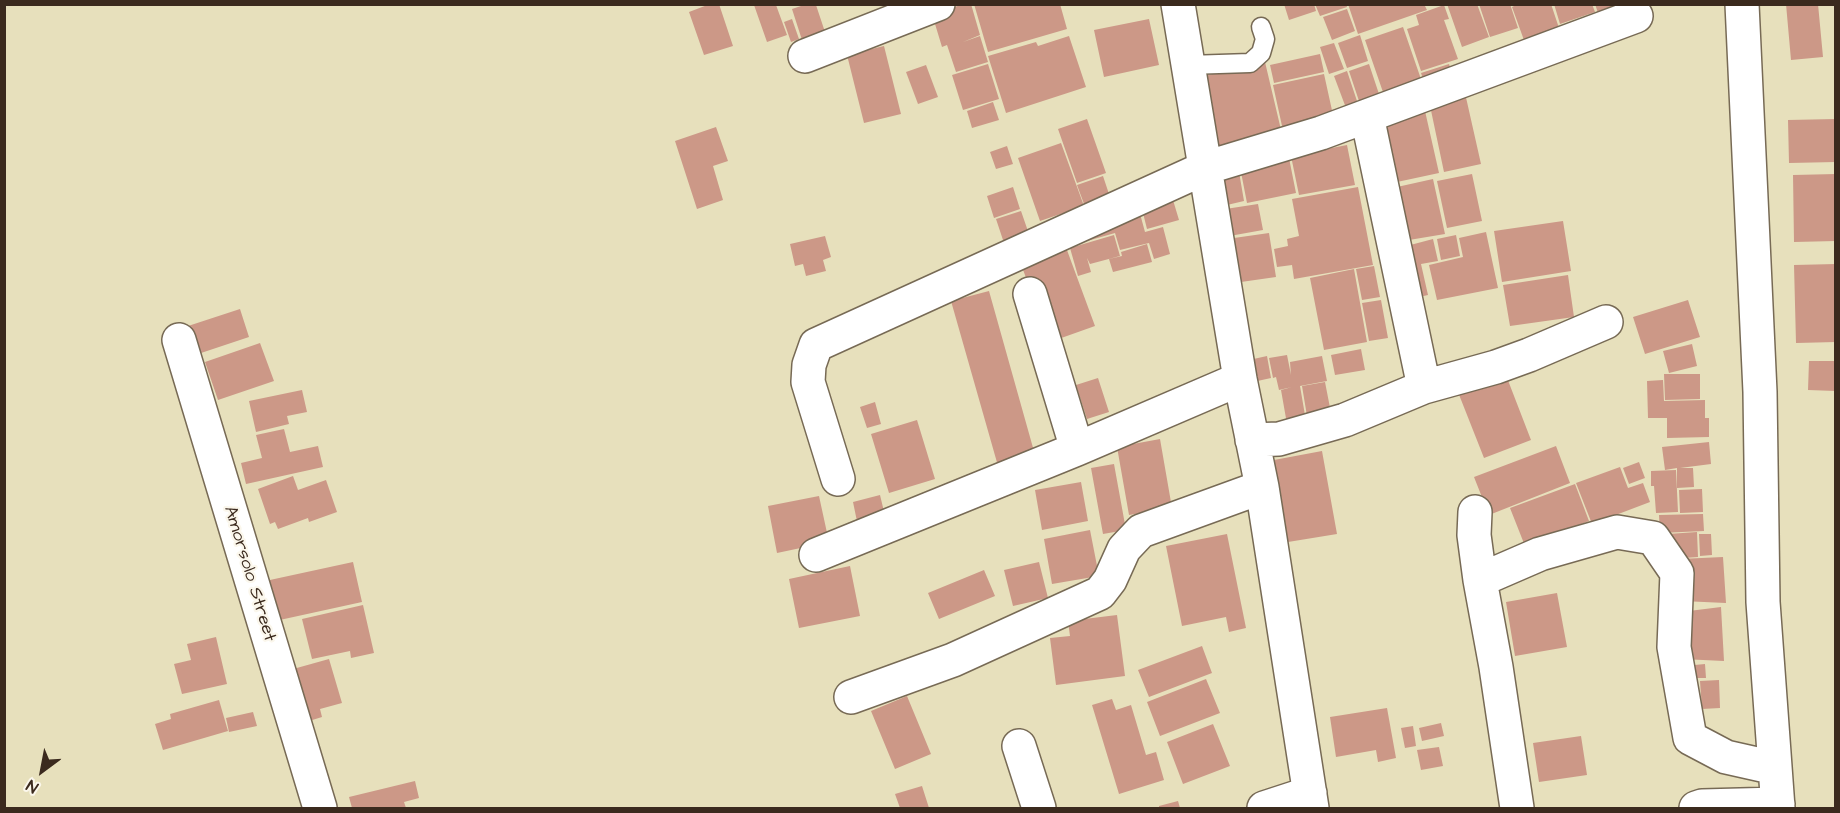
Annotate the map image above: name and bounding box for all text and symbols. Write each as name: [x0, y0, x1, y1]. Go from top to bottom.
street label: Amorsolo Street: [218, 504, 280, 644]
north arrow: [12, 741, 72, 801]
text: N: [22, 774, 43, 798]

